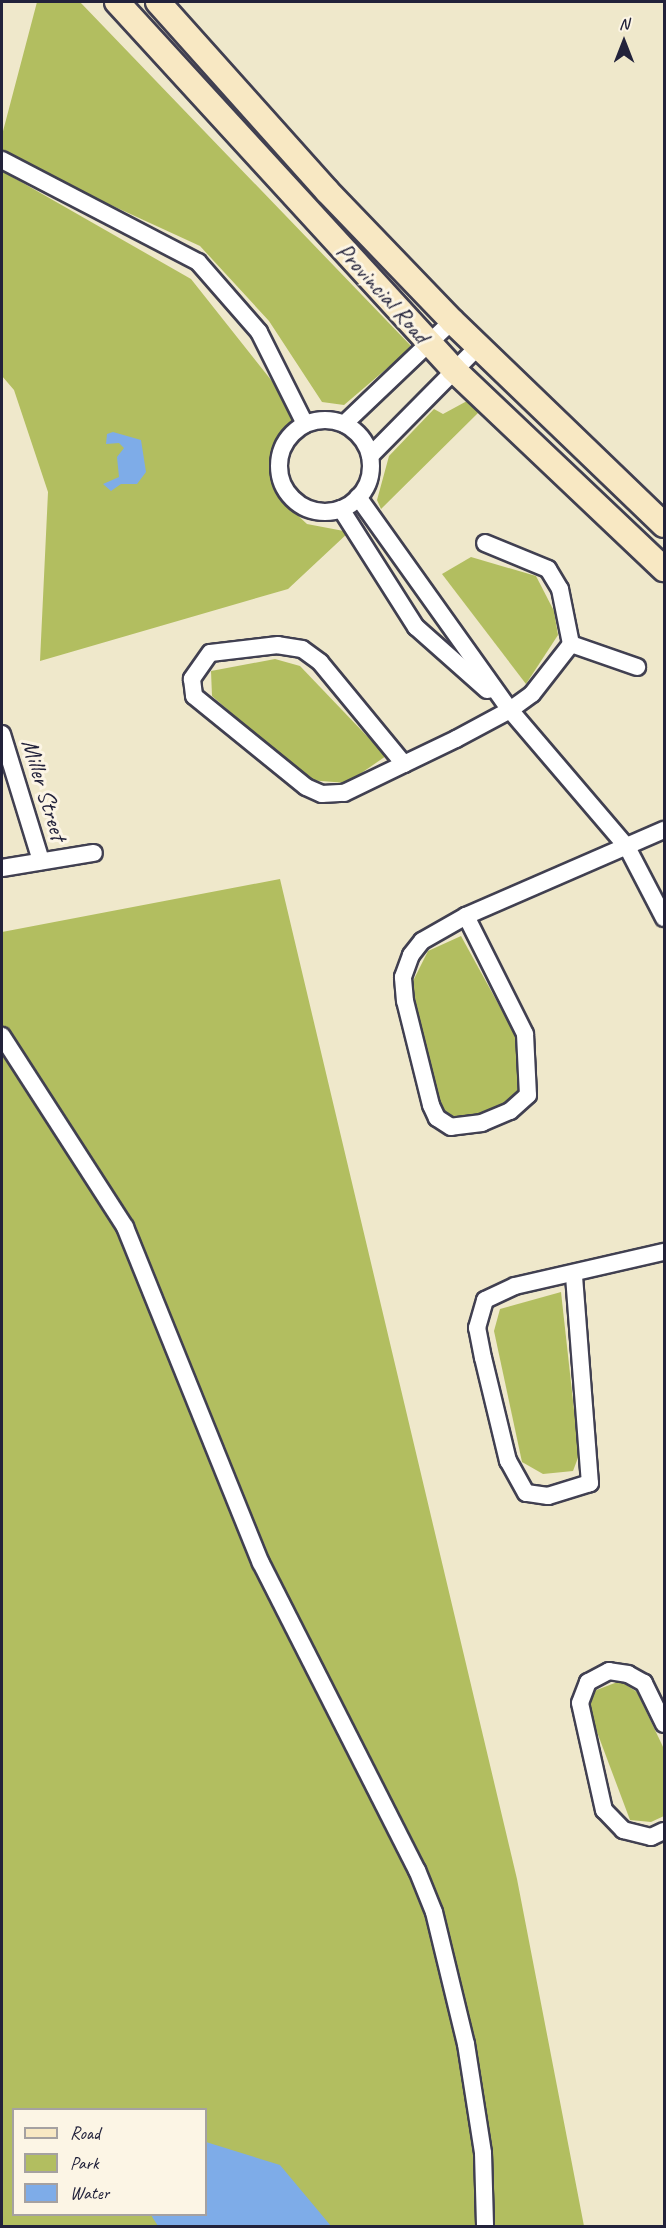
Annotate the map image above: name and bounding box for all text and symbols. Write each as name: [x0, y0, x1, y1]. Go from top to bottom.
north arrow: [594, 12, 654, 72]
text: N: [619, 14, 629, 34]
street label: Provincial Road: [330, 237, 436, 349]
street label: Miller Street: [15, 736, 73, 844]
legend: [12, 2108, 207, 2216]
text: Road: [70, 2122, 100, 2144]
text: Park: [70, 2152, 99, 2174]
text: Water: [70, 2182, 109, 2204]

